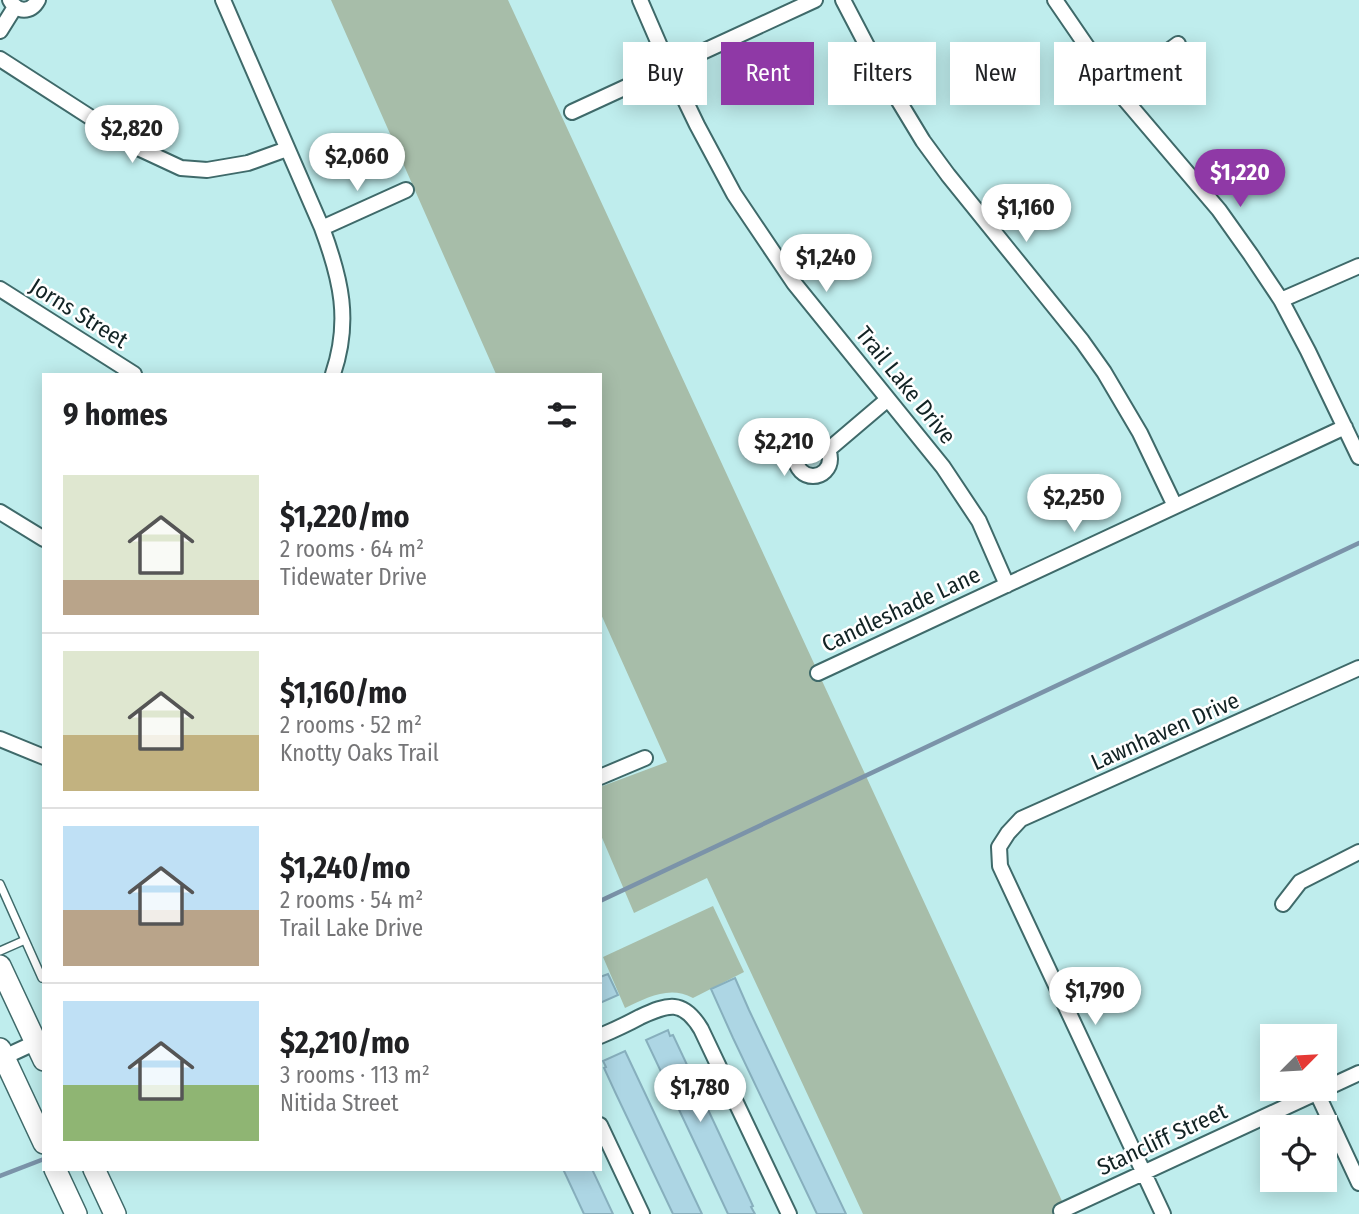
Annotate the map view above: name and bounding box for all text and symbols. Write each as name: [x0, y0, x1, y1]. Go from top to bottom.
chip: Buy: [623, 42, 707, 105]
chip: Rent: [721, 42, 814, 105]
chip: Filters: [828, 42, 936, 105]
chip: New: [950, 42, 1040, 105]
chip: Apartment: [1054, 42, 1206, 105]
pin: $2,820: [75, 106, 189, 165]
text: $2,820: [101, 114, 163, 142]
pin: $2,060: [300, 134, 414, 193]
text: $2,060: [325, 142, 389, 170]
pin: $1,220: [1183, 150, 1297, 209]
text: $1,220: [1210, 158, 1270, 186]
pin: $1,160: [969, 184, 1083, 244]
text: $1,160: [997, 193, 1055, 221]
pin: $1,240: [769, 234, 883, 294]
text: $1,240: [796, 243, 856, 271]
street label: Jorns Street: [25, 272, 134, 354]
street label: Trail Lake Drive: [850, 321, 962, 449]
icon: filters: [543, 396, 581, 434]
text: 9 homes: [63, 397, 168, 433]
pin: $2,210: [727, 419, 841, 478]
text: $2,210: [754, 427, 814, 455]
pin: $2,250: [1017, 475, 1131, 534]
text: $2,250: [1043, 483, 1105, 511]
text: $1,220/mo: [280, 499, 410, 535]
icon: home: [119, 503, 203, 587]
text: 2 rooms · 64 m²: [280, 535, 424, 563]
street label: Candleshade Lane: [817, 560, 985, 658]
text: Tidewater Drive: [280, 563, 427, 591]
text: $1,160/mo: [280, 675, 407, 711]
icon: home: [119, 679, 203, 763]
street label: Lawnhaven Drive: [1087, 686, 1243, 776]
text: 2 rooms · 52 m²: [280, 711, 422, 739]
text: Knotty Oaks Trail: [280, 739, 439, 767]
text: $1,240/mo: [280, 850, 410, 886]
icon: home: [119, 854, 203, 938]
text: 2 rooms · 54 m²: [280, 886, 423, 914]
text: Trail Lake Drive: [280, 914, 423, 942]
pin: $1,790: [1038, 968, 1152, 1027]
text: $1,790: [1065, 976, 1125, 1004]
north arrow: [1260, 1024, 1337, 1101]
map controls: [1260, 1024, 1337, 1192]
text: $2,210/mo: [280, 1025, 410, 1061]
icon: home: [119, 1029, 203, 1113]
text: 3 rooms · 113 m²: [280, 1061, 430, 1089]
pin: $1,780: [643, 1064, 757, 1124]
text: $1,780: [670, 1073, 730, 1101]
text: Nitida Street: [280, 1089, 399, 1117]
street label: Stancliff Street: [1093, 1097, 1232, 1181]
button: locate: [1260, 1115, 1337, 1192]

